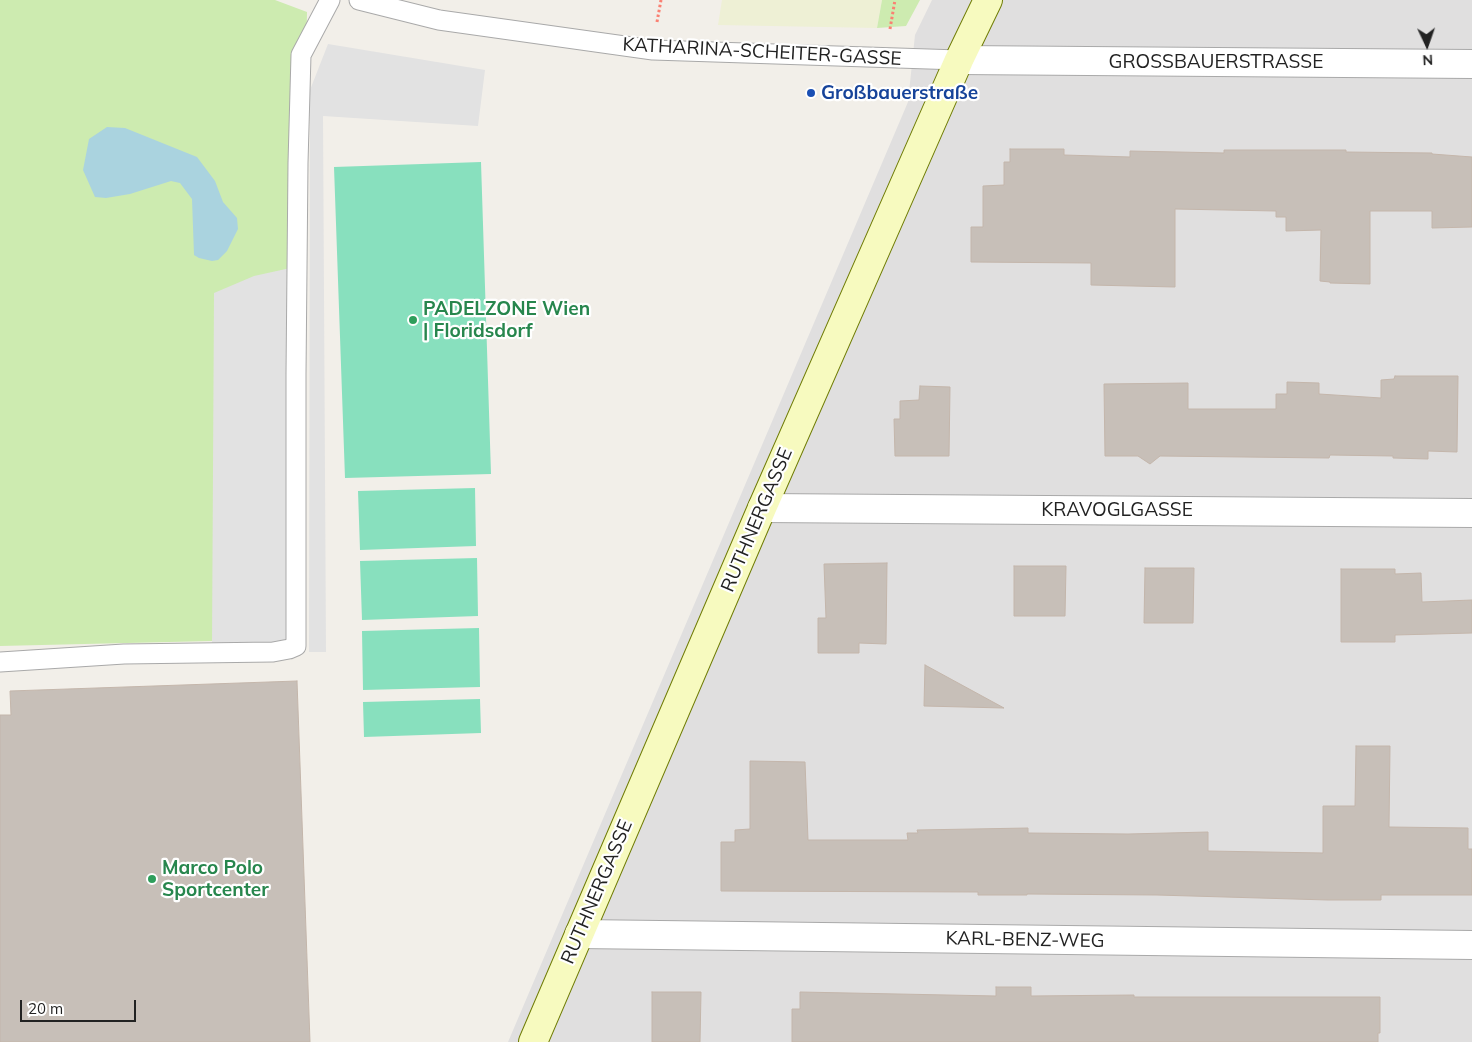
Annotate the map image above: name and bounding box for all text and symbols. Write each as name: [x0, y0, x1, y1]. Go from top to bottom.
north arrow: [1402, 20, 1452, 70]
street label: KATHARINA-SCHEITER-GASSE: [622, 33, 902, 71]
street label: GROSSBAUERSTRASSE: [1109, 51, 1323, 73]
text: N: [1422, 51, 1434, 69]
place label: Großbauerstraße: [821, 82, 978, 104]
marker: Großbauerstraße: [805, 87, 817, 99]
place label: PADELZONE Wien | Floridsdorf: [423, 298, 590, 342]
marker: PADELZONE Wien | Floridsdorf: [407, 314, 419, 326]
street label: RUTHNERGASSE: [716, 445, 798, 595]
street label: KRAVOGLGASSE: [1041, 499, 1193, 521]
street label: RUTHNERGASSE: [556, 817, 638, 967]
place label: Marco Polo Sportcenter: [162, 857, 269, 901]
marker: Marco Polo Sportcenter: [146, 873, 158, 885]
street label: KARL-BENZ-WEG: [945, 927, 1105, 953]
scale bar: [22, 990, 139, 1022]
text: 20 m: [28, 999, 63, 1018]

